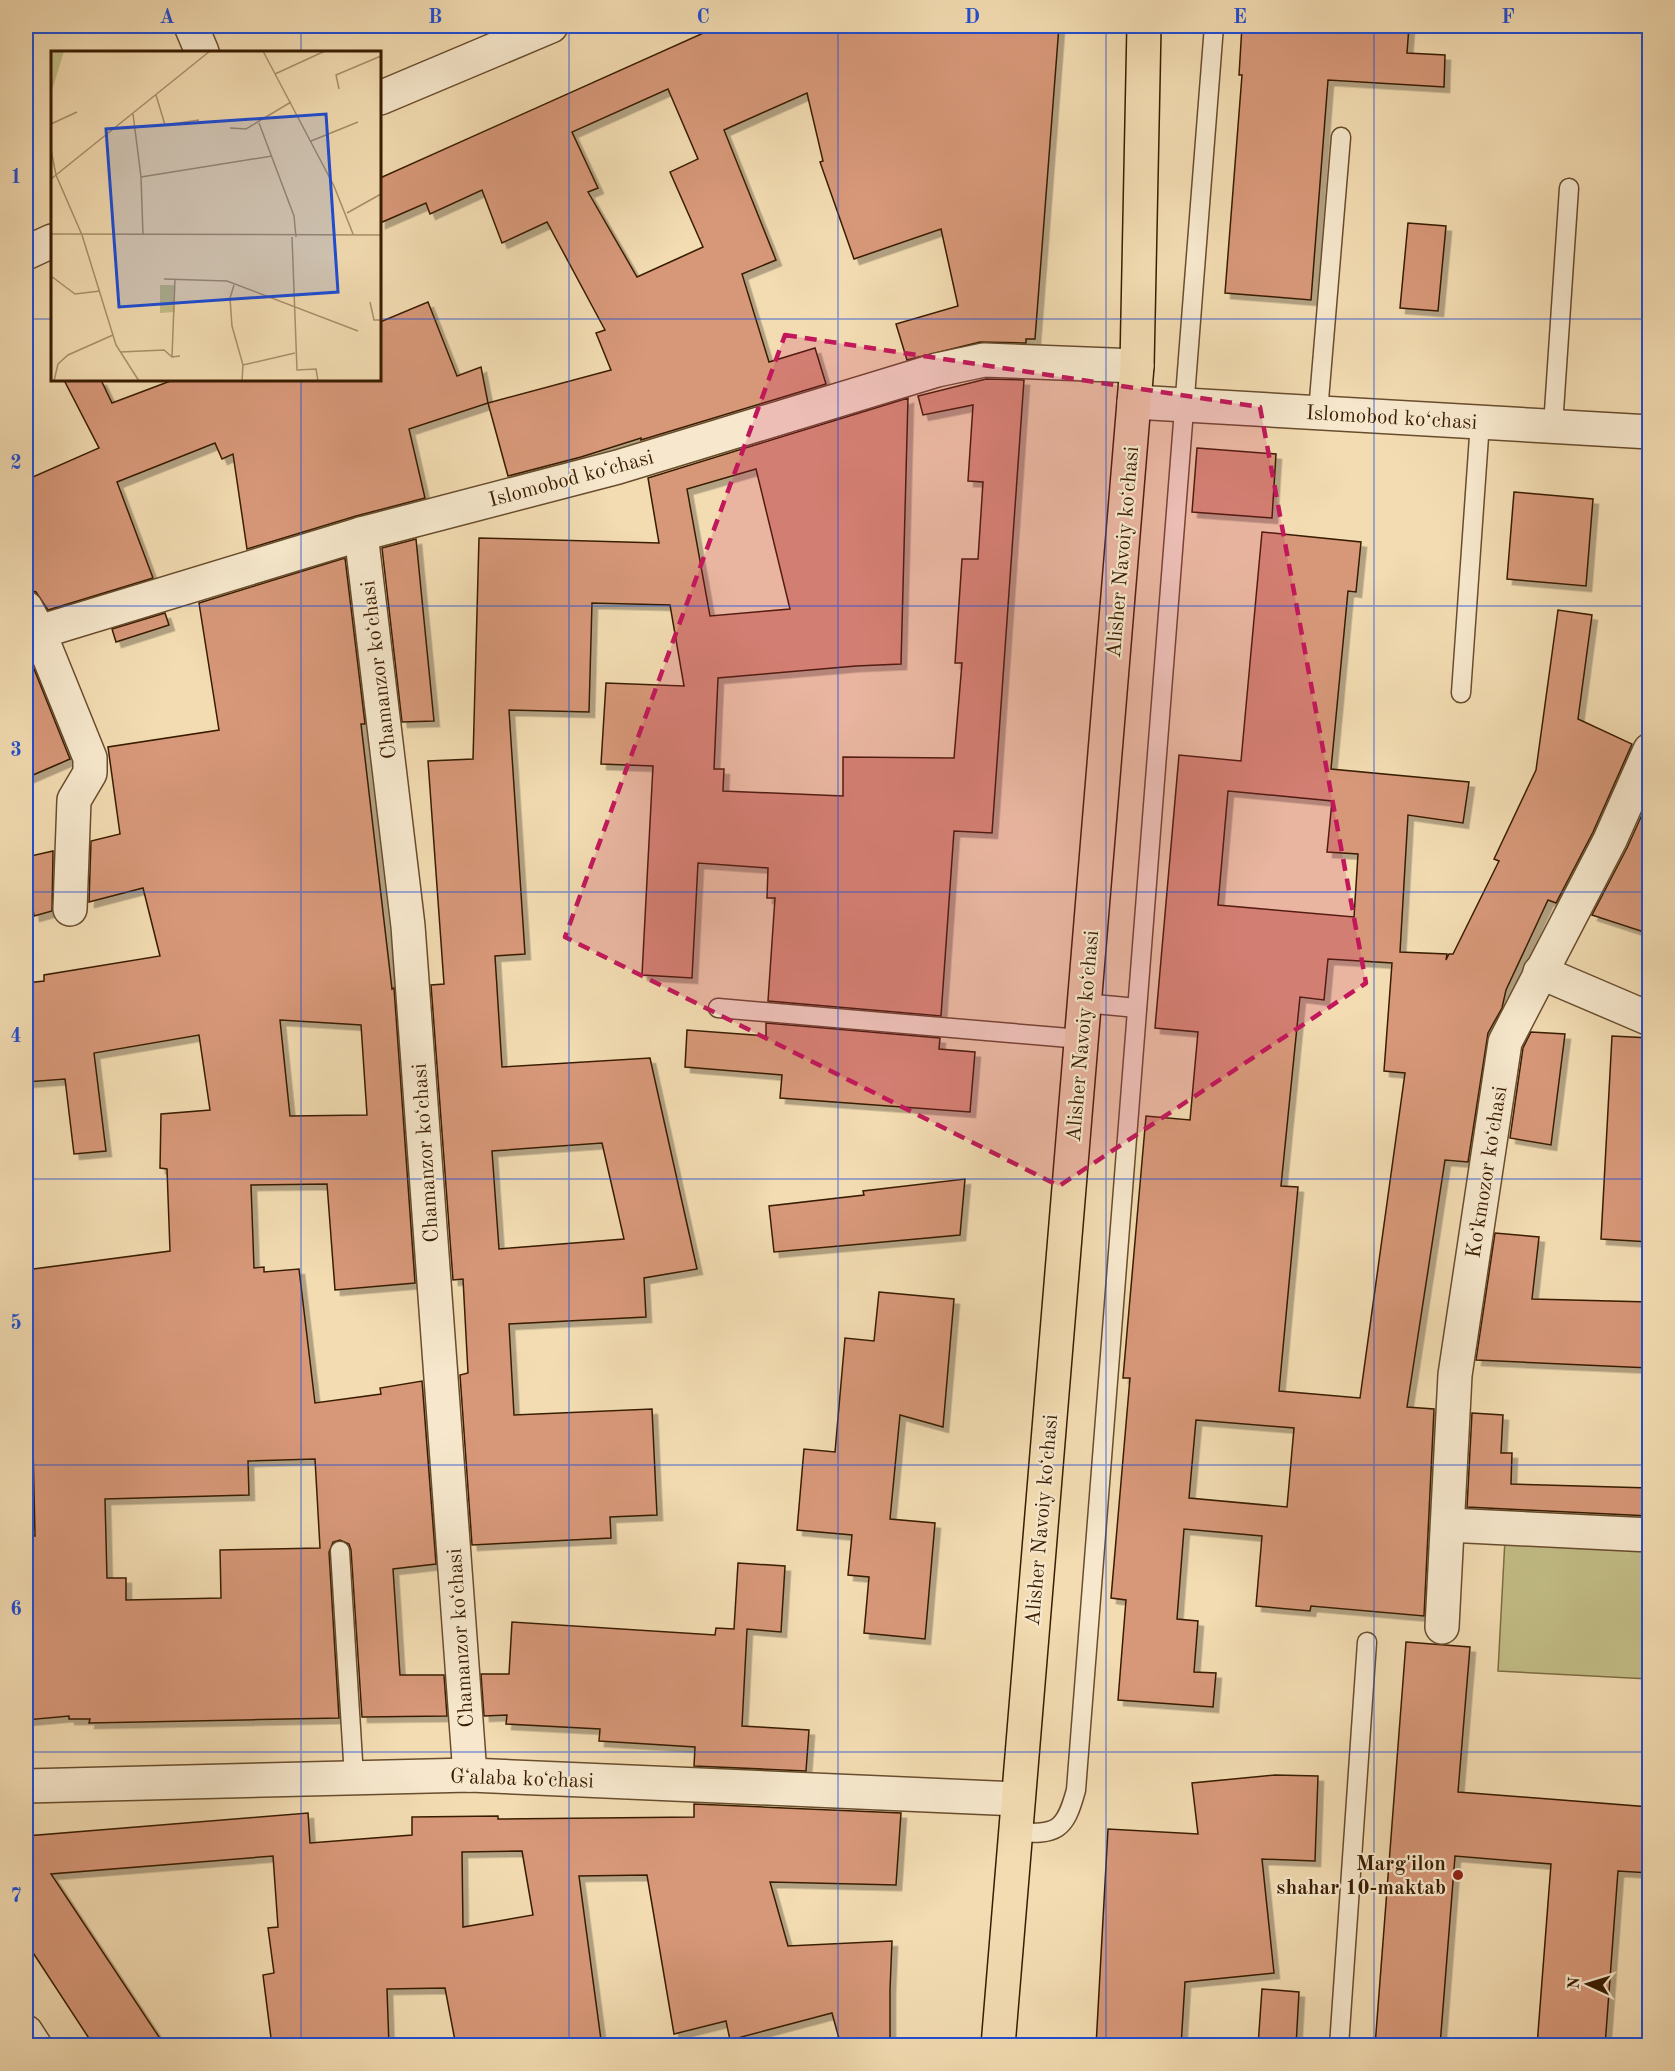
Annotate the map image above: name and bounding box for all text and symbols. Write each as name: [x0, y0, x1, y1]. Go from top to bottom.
text: A: [159, 8, 175, 28]
text: B: [428, 8, 442, 28]
text: C: [696, 8, 710, 28]
text: D: [964, 8, 980, 28]
text: E: [1233, 8, 1247, 28]
text: F: [1501, 8, 1515, 28]
inset map: [51, 51, 381, 381]
text: 1: [10, 168, 22, 188]
street label: Islomobod ko‘chasi: [1305, 403, 1478, 434]
street label: Alisher Navoiy koʻchasi: [1104, 445, 1143, 659]
street label: Islomobod koʻchasi: [487, 447, 656, 512]
text: 2: [10, 454, 22, 474]
street label: Chamanzor koʻchasi: [358, 579, 401, 760]
text: 3: [10, 741, 22, 761]
street label: Alisher Navoiy koʻchasi: [1064, 929, 1103, 1143]
text: 4: [10, 1027, 22, 1047]
street label: Chamanzor koʻchasi: [410, 1063, 443, 1243]
street label: Koʻkmozor koʻchasi: [1464, 1085, 1511, 1260]
text: 5: [10, 1313, 22, 1334]
street label: Alisher Navoiy koʻchasi: [1023, 1413, 1062, 1627]
street label: Chamanzor koʻchasi: [445, 1548, 478, 1728]
text: 6: [10, 1600, 22, 1620]
street label: Gʻalaba koʻchasi: [450, 1766, 594, 1793]
place label: Marg'ilon shahar 10-maktab: [1276, 1854, 1446, 1899]
marker: Marg'ilon shahar 10-maktab: [1451, 1868, 1465, 1882]
text: 7: [10, 1887, 22, 1907]
north arrow: [1558, 1954, 1618, 2014]
text: N: [1567, 1976, 1583, 1990]

